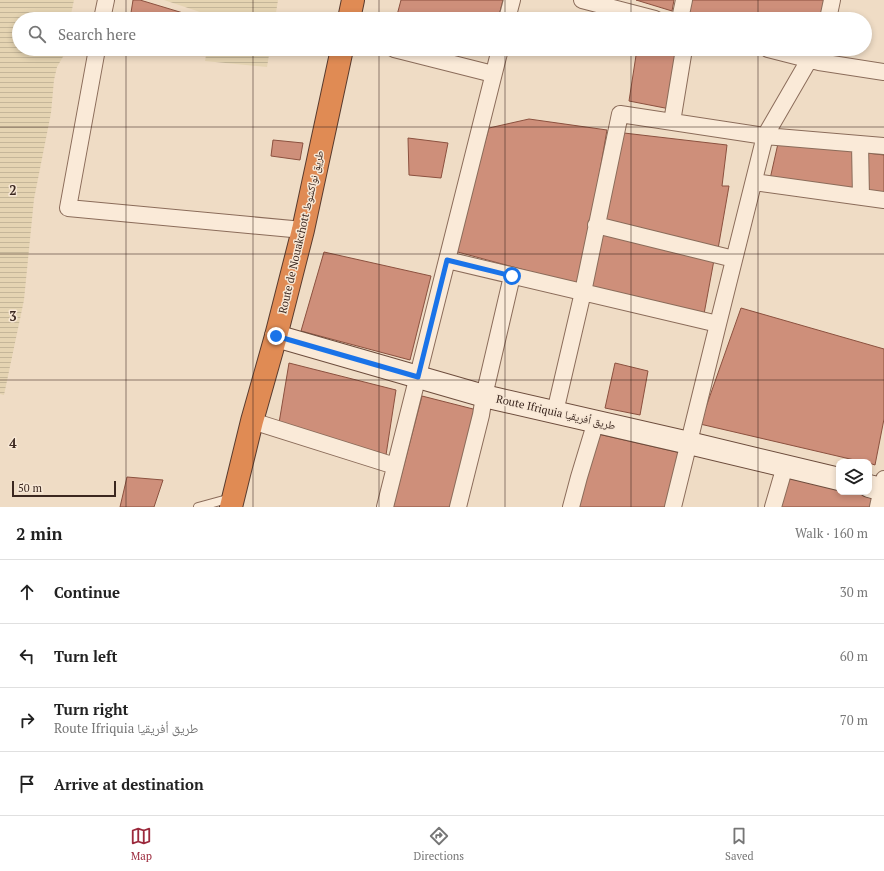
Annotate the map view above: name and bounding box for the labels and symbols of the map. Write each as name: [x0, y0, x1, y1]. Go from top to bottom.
street label: Route de Nouakchott طريق نواكشوط: [275, 149, 327, 315]
text: 2: [9, 181, 17, 199]
route start: [503, 267, 521, 285]
text: 3: [9, 307, 17, 325]
route end: [267, 327, 285, 345]
street label: Route Ifriquia طريق أفريقيا: [495, 391, 617, 433]
text: 4: [9, 434, 17, 452]
scale bar: [12, 479, 116, 498]

